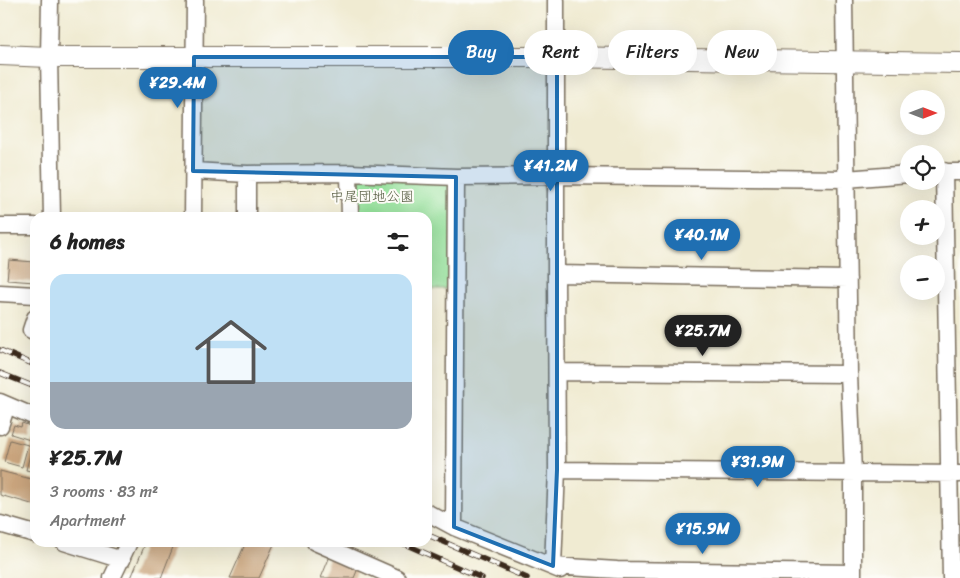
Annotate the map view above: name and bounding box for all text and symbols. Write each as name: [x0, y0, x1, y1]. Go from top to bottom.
chip: Buy: [448, 30, 514, 75]
chip: Rent: [524, 30, 598, 75]
chip: Filters: [608, 30, 697, 75]
chip: New: [707, 30, 777, 75]
pin: ¥29.4M: [137, 66, 219, 109]
text: ¥29.4M: [150, 68, 206, 97]
north arrow: [900, 90, 945, 135]
map controls: [900, 90, 945, 300]
button: locate: [900, 145, 945, 190]
pin: ¥41.2M: [510, 150, 592, 192]
text: ¥41.2M: [525, 151, 577, 180]
park label: 中尾団地公園: [330, 184, 414, 209]
button: +: [900, 200, 945, 245]
pin: ¥40.1M: [661, 218, 743, 261]
text: ¥40.1M: [675, 220, 729, 249]
text: 6 homes: [50, 223, 125, 261]
icon: filters: [384, 228, 412, 256]
button: −: [900, 255, 945, 300]
icon: home: [186, 307, 276, 397]
pin: ¥25.7M: [662, 314, 744, 357]
text: ¥25.7M: [676, 316, 730, 345]
text: ¥25.7M: [50, 439, 122, 477]
pin: ¥31.9M: [717, 446, 799, 488]
text: ¥31.9M: [732, 447, 784, 476]
text: 3 rooms · 83 m²: [50, 477, 158, 506]
text: Apartment: [50, 506, 126, 535]
pin: ¥15.9M: [662, 512, 744, 555]
text: ¥15.9M: [676, 514, 730, 543]

